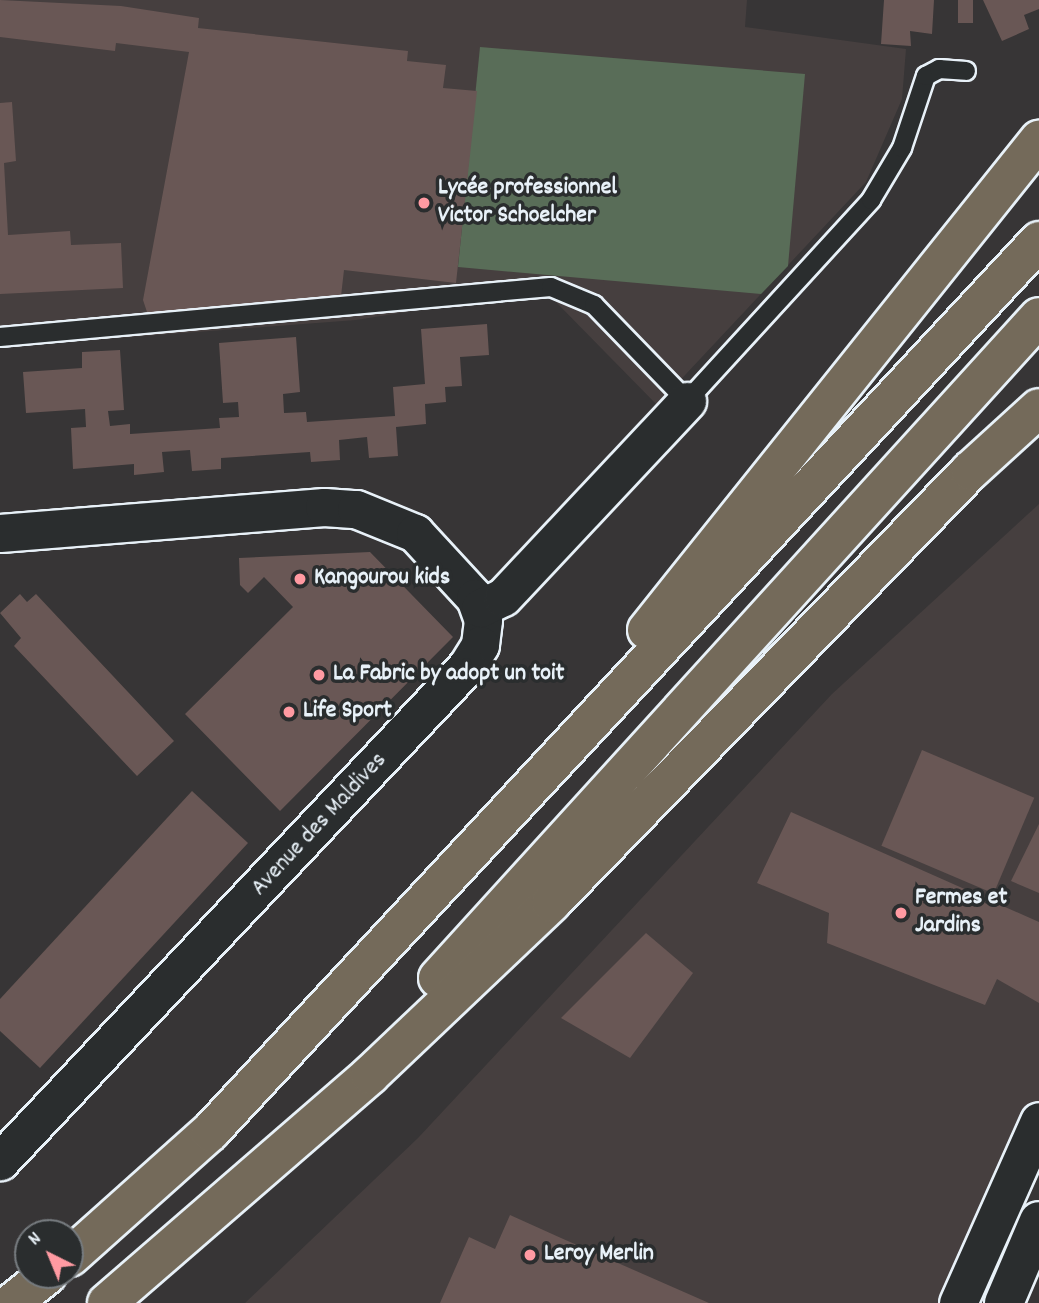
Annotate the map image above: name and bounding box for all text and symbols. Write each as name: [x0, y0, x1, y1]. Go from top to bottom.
place label: Lycée professionnel Victor Schoelcher: [438, 175, 617, 231]
marker: Lycée professionnel Victor Schoelcher: [416, 195, 432, 211]
place label: Kangourou kids: [314, 565, 450, 593]
marker: Kangourou kids: [292, 571, 308, 587]
place label: La Fabric by adopt un toit: [333, 661, 564, 689]
marker: La Fabric by adopt un toit: [311, 667, 327, 683]
place label: Life Sport: [303, 698, 392, 726]
marker: Life Sport: [281, 704, 297, 720]
street label: Avenue des Maldives: [246, 747, 394, 903]
place label: Fermes et Jardins: [915, 885, 1007, 941]
marker: Fermes et Jardins: [893, 905, 909, 921]
north arrow: [14, 1219, 84, 1289]
text: N: [23, 1227, 48, 1253]
place label: Leroy Merlin: [544, 1241, 654, 1269]
marker: Leroy Merlin: [522, 1247, 538, 1263]

